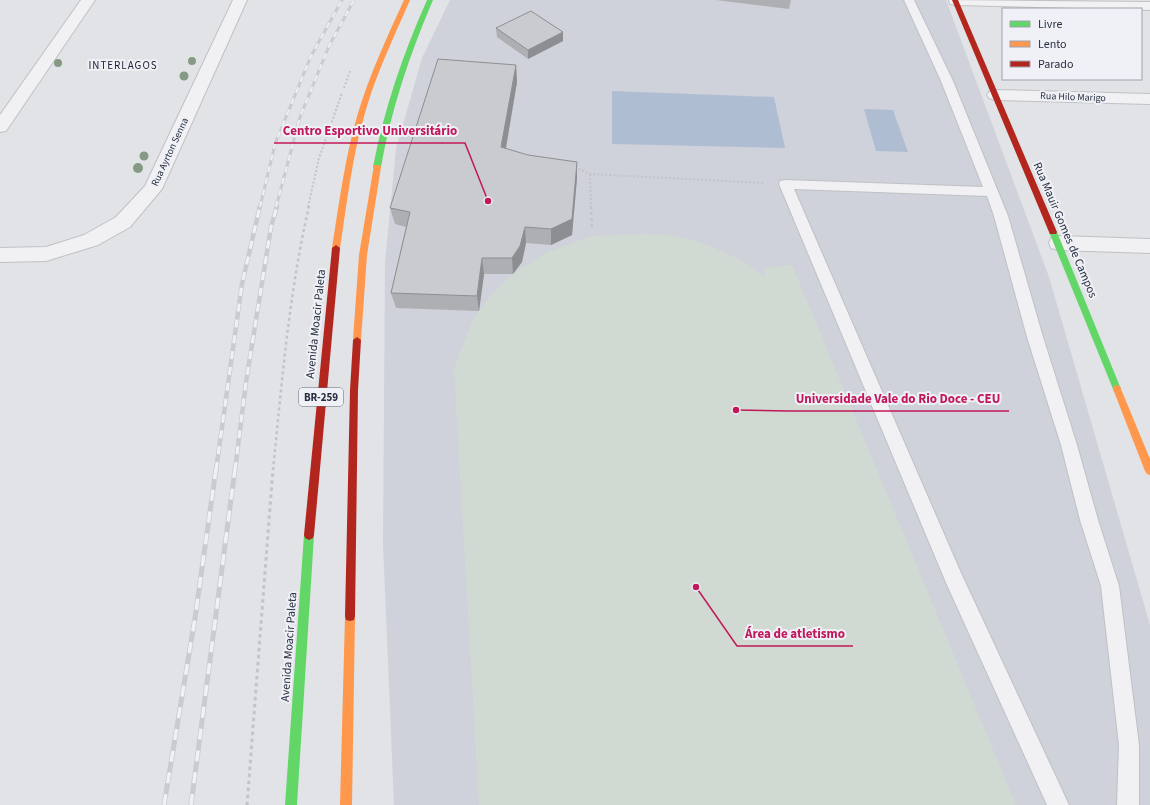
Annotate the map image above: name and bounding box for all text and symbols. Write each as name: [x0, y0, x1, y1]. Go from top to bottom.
legend: [1002, 8, 1142, 80]
text: Livre: [1038, 16, 1062, 33]
text: Lento: [1038, 36, 1067, 53]
text: Parado: [1038, 56, 1073, 73]
district label: INTERLAGOS: [88, 58, 158, 73]
street label: Rua Hilo Marigo: [1040, 89, 1106, 105]
street label: Rua Ayrton Senna: [148, 115, 192, 189]
callout: Centro Esportivo Universitário: [274, 118, 465, 143]
text: Centro Esportivo Universitário: [283, 122, 457, 140]
street label: Rua Mauir Gomes de Campos: [1029, 160, 1101, 300]
street label: Avenida Moacir Paleta: [302, 269, 330, 379]
callout: Universidade Vale do Rio Doce - CEU: [788, 386, 1009, 411]
road number: BR-259: [299, 388, 343, 406]
text: Universidade Vale do Rio Doce - CEU: [796, 390, 1000, 408]
street label: Avenida Moacir Paleta: [277, 592, 301, 702]
callout: Área de atletismo: [737, 621, 853, 646]
text: Área de atletismo: [744, 625, 845, 643]

